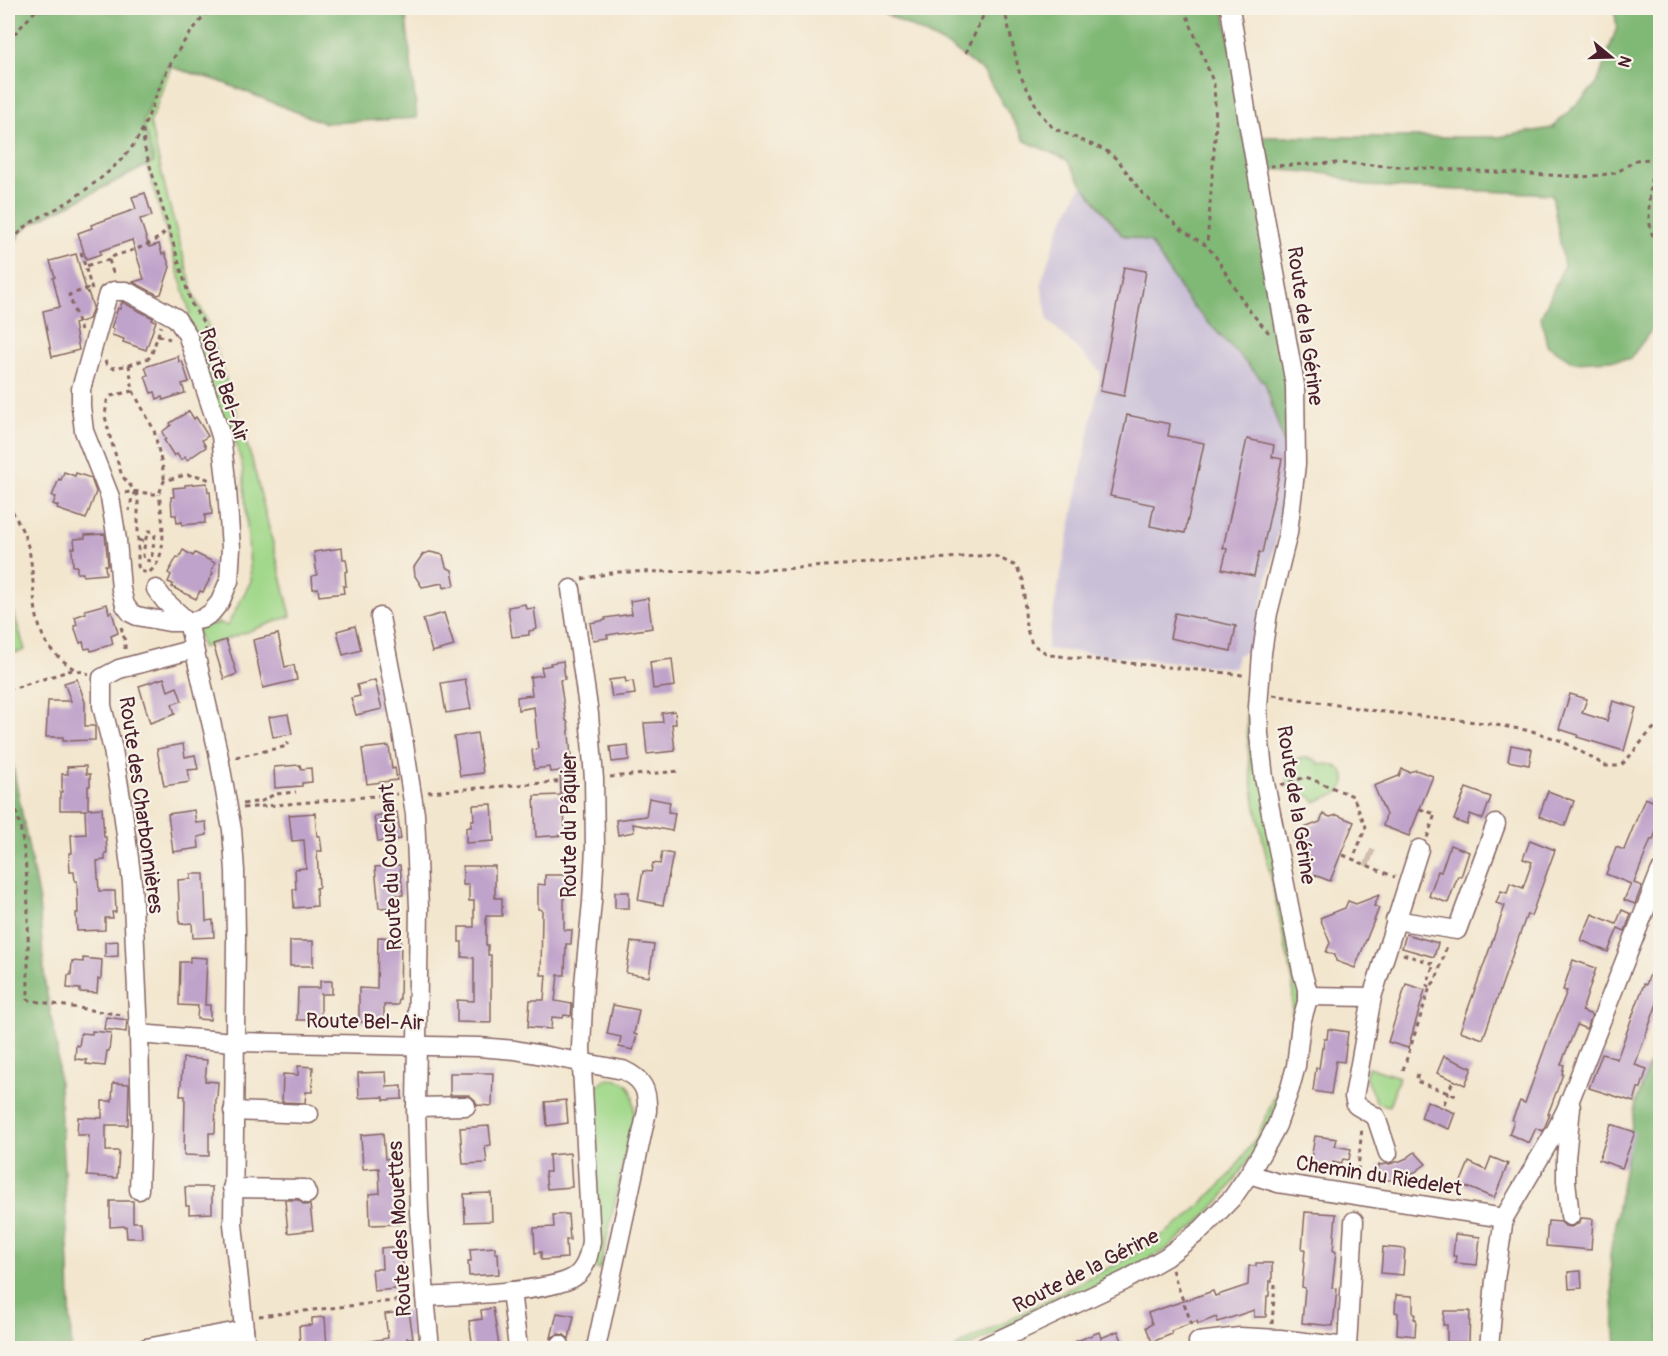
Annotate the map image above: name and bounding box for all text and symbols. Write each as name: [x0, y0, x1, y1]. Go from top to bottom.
north arrow: [1581, 27, 1641, 87]
text: N: [1613, 53, 1635, 70]
street label: Route de la Gérine: [1280, 245, 1330, 408]
street label: Route Bel-Air: [193, 325, 255, 446]
street label: Route des Charbonnières: [112, 695, 170, 916]
street label: Route de la Gérine: [1270, 724, 1322, 887]
street label: Route du Pâquier: [556, 751, 583, 898]
street label: Route du Couchant: [373, 782, 409, 951]
street label: Route Bel-Air: [306, 1007, 425, 1037]
street label: Route des Mouettes: [382, 1140, 418, 1318]
street label: Chemin du Riedelet: [1294, 1150, 1465, 1203]
street label: Route de la Gérine: [1008, 1222, 1164, 1319]

